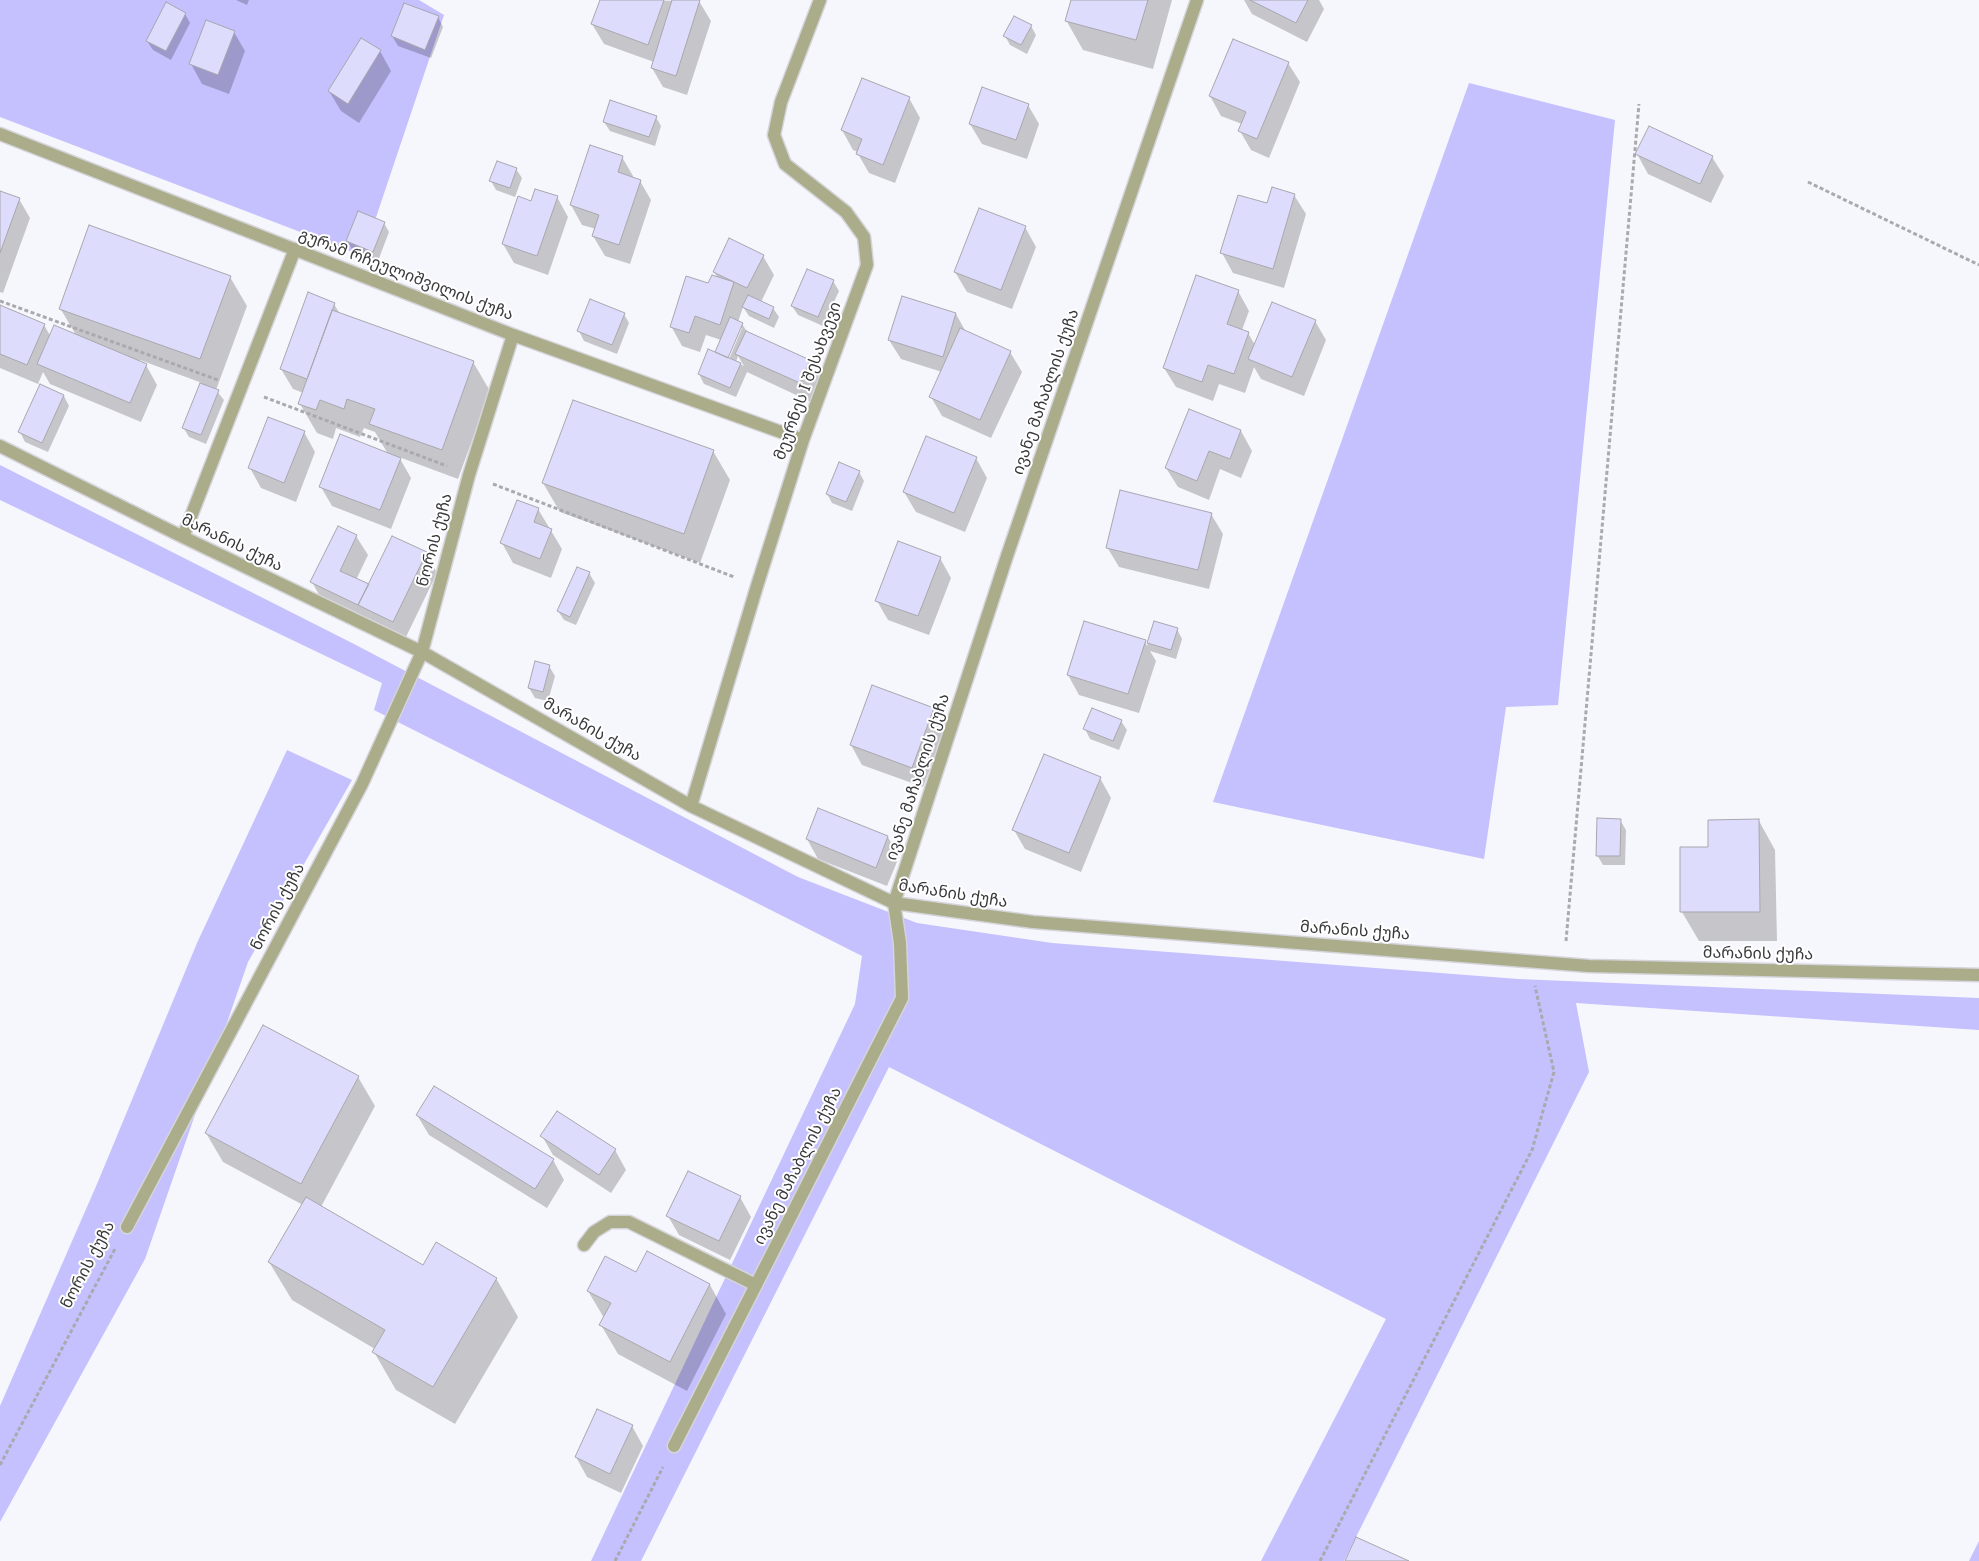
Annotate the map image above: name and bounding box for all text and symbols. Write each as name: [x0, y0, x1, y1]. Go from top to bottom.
street label: გურამ რჩეულიშვილის ქუჩა: [296, 225, 516, 325]
street label: მეურნეს I შესახვევი: [770, 299, 846, 463]
street label: ივანე მაჩაბლის ქუჩა: [1009, 307, 1083, 477]
street label: ნორის ქუჩა: [413, 491, 457, 589]
street label: მარანის ქუჩა: [178, 510, 286, 576]
street label: ივანე მაჩაბლის ქუჩა: [882, 691, 954, 863]
street label: მარანის ქუჩა: [539, 694, 645, 766]
street label: ნორის ქუჩა: [247, 860, 309, 954]
street label: მარანის ქუჩა: [897, 876, 1009, 912]
street label: მარანის ქუჩა: [1299, 918, 1411, 944]
street label: მარანის ქუჩა: [1703, 943, 1813, 965]
street label: ივანე მაჩაბლის ქუჩა: [750, 1084, 846, 1248]
street label: ნორის ქუჩა: [57, 1218, 119, 1312]

